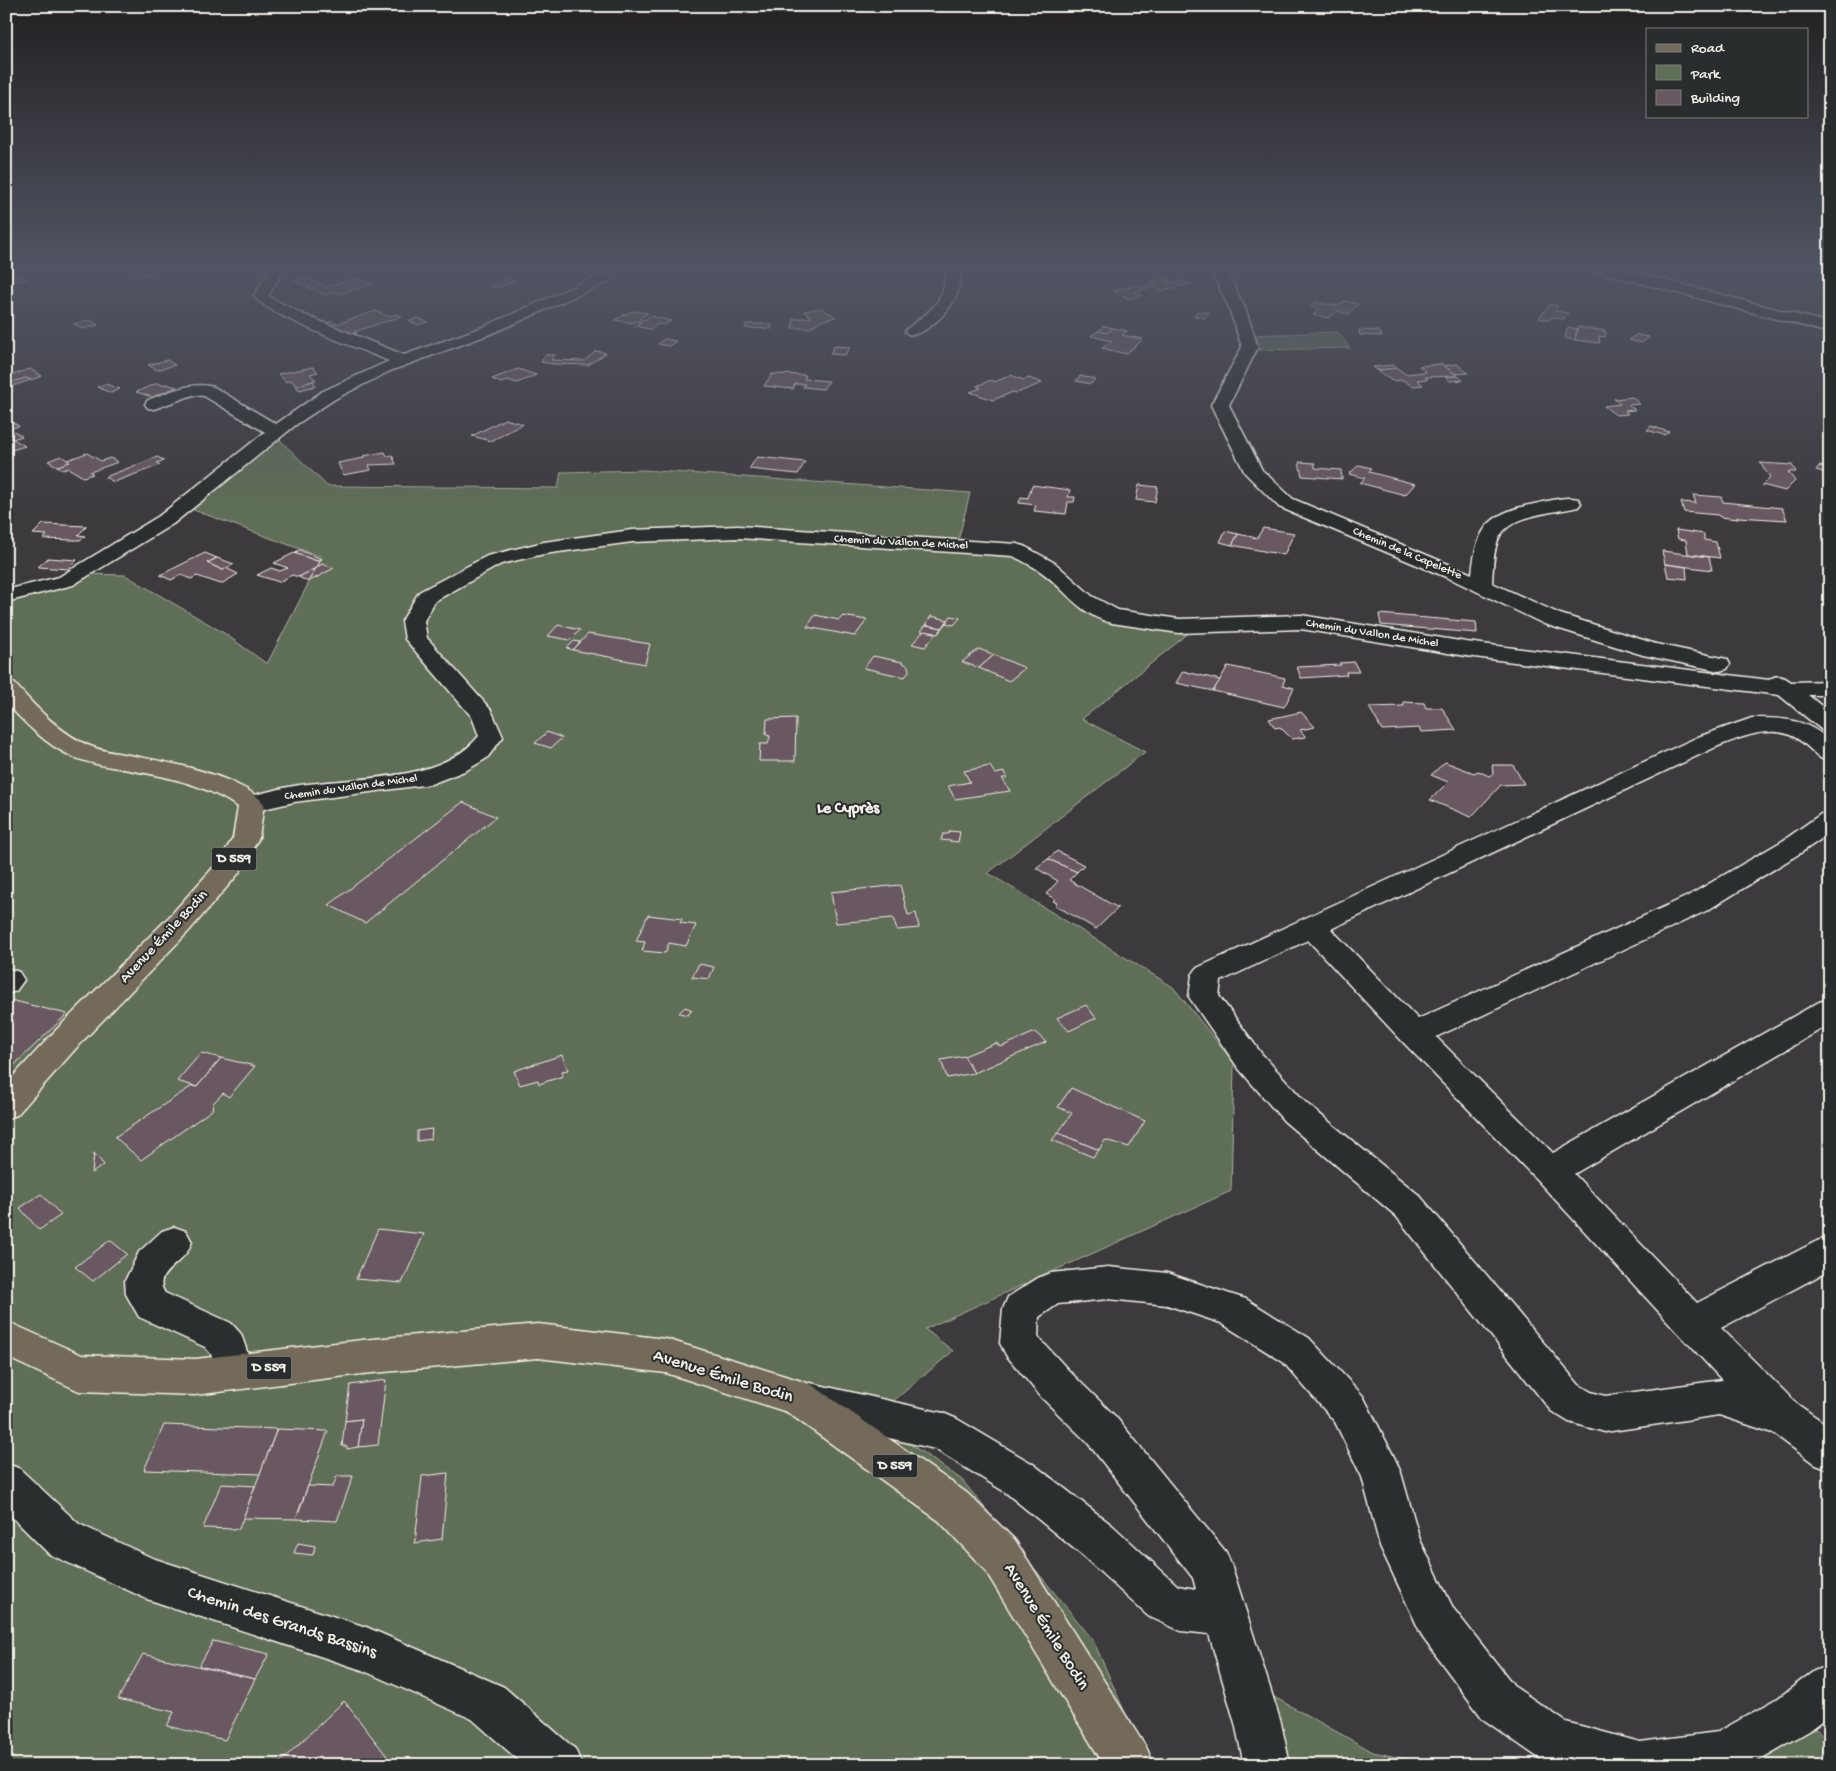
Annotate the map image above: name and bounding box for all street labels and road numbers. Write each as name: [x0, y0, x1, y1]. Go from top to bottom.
street label: Chemin de la Capelette: [1350, 525, 1464, 584]
street label: Chemin du Vallon de Michel: [834, 533, 969, 554]
street label: Chemin du Vallon de Michel: [1305, 617, 1440, 651]
street label: Chemin du Vallon de Michel: [284, 772, 419, 804]
road number: D 559: [212, 848, 256, 871]
street label: Avenue Émile Bodin: [116, 887, 212, 987]
street label: Avenue Émile Bodin: [650, 1346, 796, 1408]
road number: D 559: [246, 1356, 292, 1380]
road number: D 559: [872, 1454, 918, 1478]
street label: Avenue Émile Bodin: [999, 1560, 1094, 1695]
street label: Chemin des Grands Bassins: [185, 1582, 381, 1664]

